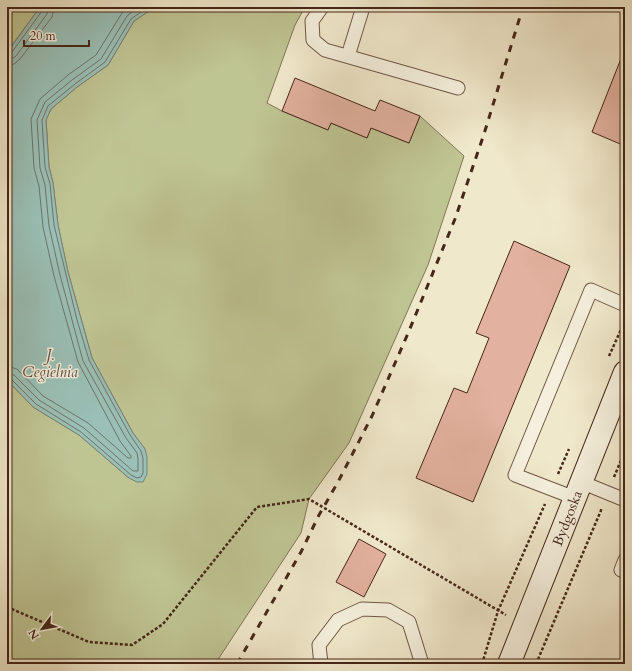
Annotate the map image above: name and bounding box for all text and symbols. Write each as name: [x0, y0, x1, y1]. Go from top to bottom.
scale bar: [24, 22, 89, 48]
text: 20 m: [30, 28, 57, 44]
water label: J. Cegielnia: [22, 345, 78, 382]
street label: Bydgoska: [547, 488, 587, 549]
north arrow: [22, 609, 62, 649]
text: N: [25, 626, 43, 642]

